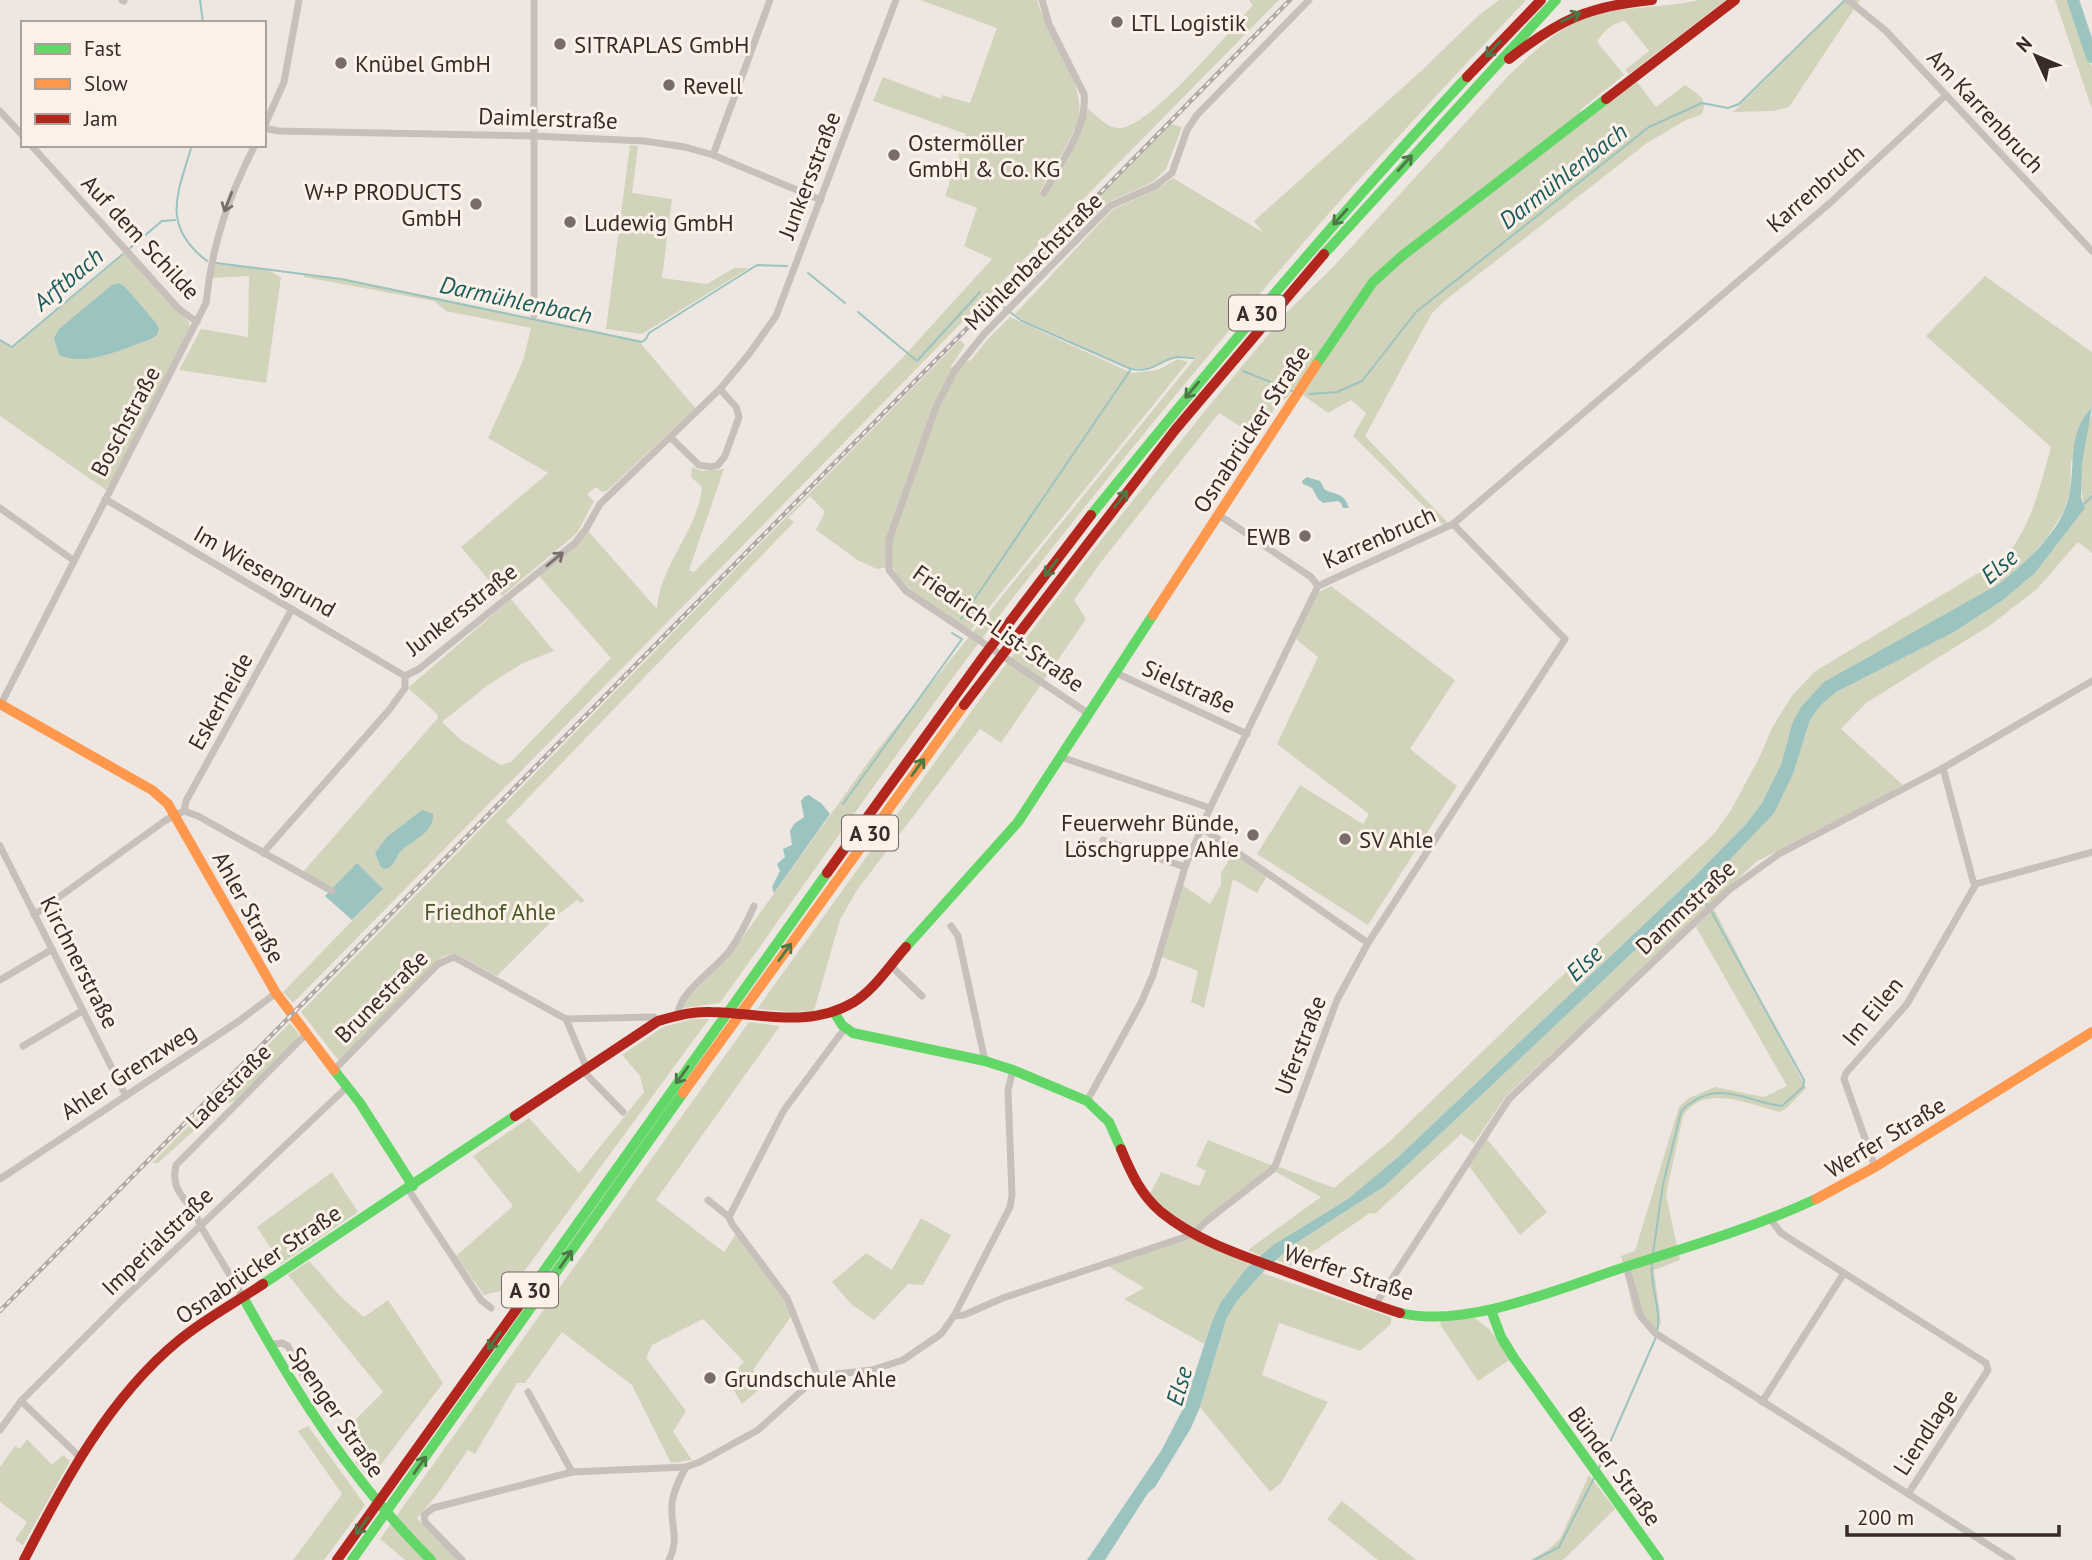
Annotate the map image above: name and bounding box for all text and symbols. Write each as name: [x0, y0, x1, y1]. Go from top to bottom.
place label: LTL Logistik: [1131, 8, 1246, 37]
one-way arrow: [1560, 10, 1581, 24]
marker: LTL Logistik: [1109, 14, 1125, 30]
legend: [21, 21, 266, 147]
north arrow: [2001, 21, 2071, 91]
place label: SITRAPLAS GmbH: [574, 30, 750, 59]
text: N: [2011, 31, 2037, 57]
text: Fast: [84, 35, 121, 62]
marker: SITRAPLAS GmbH: [552, 36, 568, 52]
one-way arrow: [1485, 40, 1502, 57]
street label: Am Karrenbruch: [1921, 43, 2051, 179]
place label: Knübel GmbH: [355, 49, 491, 78]
marker: Knübel GmbH: [333, 55, 349, 71]
text: Slow: [84, 70, 128, 97]
place label: Revell: [683, 71, 743, 100]
marker: Revell: [661, 77, 677, 93]
street label: Daimlerstraße: [478, 101, 618, 135]
text: Jam: [83, 105, 118, 132]
street label: Junkersstraße: [771, 107, 846, 243]
water label: Darmühlenbach: [1492, 116, 1634, 236]
place label: Ostermöller GmbH & Co. KG: [908, 128, 1060, 183]
street label: Karrenbruch: [1760, 138, 1870, 238]
marker: Ostermöller GmbH & Co. KG: [886, 147, 902, 163]
one-way arrow: [1396, 155, 1413, 172]
street label: Auf dem Schilde: [76, 168, 206, 306]
place label: W+P PRODUCTS GmbH: [304, 177, 462, 232]
street label: Mühlenbachstraße: [958, 186, 1108, 336]
one-way arrow: [221, 190, 234, 212]
marker: W+P PRODUCTS GmbH: [468, 196, 484, 212]
place label: Ludewig GmbH: [584, 208, 734, 237]
one-way arrow: [1332, 208, 1348, 226]
marker: Ludewig GmbH: [562, 214, 578, 230]
water label: Arftbach: [26, 241, 110, 318]
water label: Darmühlenbach: [437, 269, 595, 331]
road number: A 30: [1229, 296, 1285, 330]
street label: Osnabrücker Straße: [1186, 340, 1316, 518]
street label: Boschstraße: [84, 361, 166, 481]
one-way arrow: [1185, 381, 1200, 399]
one-way arrow: [1113, 491, 1128, 509]
street label: Karrenbruch: [1318, 499, 1440, 575]
street label: Im Wiesengrund: [189, 519, 341, 623]
place label: EWB: [1246, 522, 1291, 551]
marker: EWB: [1297, 528, 1313, 544]
water label: Else: [1974, 541, 2024, 591]
one-way arrow: [546, 551, 564, 567]
street label: Junkersstraße: [399, 556, 523, 662]
street label: Friedrich-List-Straße: [908, 558, 1090, 698]
one-way arrow: [1043, 559, 1058, 577]
street label: Eskerheide: [181, 647, 259, 755]
street label: Sielstraße: [1138, 653, 1240, 719]
one-way arrow: [911, 758, 925, 777]
place label: Feuerwehr Bünde, Löschgruppe Ahle: [1061, 808, 1239, 863]
road number: A 30: [842, 816, 898, 850]
place label: SV Ahle: [1359, 825, 1433, 854]
marker: Feuerwehr Bünde, Löschgruppe Ahle: [1245, 827, 1261, 843]
marker: SV Ahle: [1337, 831, 1353, 847]
street label: Ahler Straße: [207, 846, 291, 968]
street label: Dammstraße: [1629, 853, 1741, 961]
street label: Kirchnerstraße: [34, 891, 126, 1033]
park label: Friedhof Ahle: [424, 897, 556, 926]
water label: Else: [1559, 938, 1609, 988]
one-way arrow: [777, 942, 792, 961]
street label: Brunestraße: [328, 943, 434, 1049]
street label: Im Eilen: [1835, 970, 1909, 1052]
street label: Uferstraße: [1268, 991, 1332, 1099]
street label: Ahler Grenzweg: [55, 1017, 201, 1125]
street label: Ladestraße: [179, 1037, 277, 1135]
one-way arrow: [675, 1065, 689, 1084]
street label: Werfer Straße: [1820, 1090, 1950, 1184]
street label: Imperialstraße: [95, 1181, 219, 1301]
street label: Osnabrücker Straße: [170, 1198, 346, 1330]
street label: Werfer Straße: [1280, 1237, 1418, 1307]
one-way arrow: [559, 1250, 573, 1269]
road number: A 30: [502, 1272, 558, 1308]
one-way arrow: [487, 1331, 501, 1350]
street label: Spenger Straße: [283, 1341, 391, 1483]
water label: Else: [1159, 1363, 1199, 1409]
place label: Grundschule Ahle: [724, 1364, 897, 1393]
marker: Grundschule Ahle: [702, 1370, 718, 1386]
street label: Liendlage: [1886, 1383, 1964, 1481]
street label: Bünder Straße: [1562, 1400, 1668, 1532]
one-way arrow: [413, 1456, 427, 1475]
scale bar: [1847, 1494, 2059, 1538]
text: 200 m: [1857, 1504, 1914, 1531]
one-way arrow: [354, 1516, 369, 1535]

